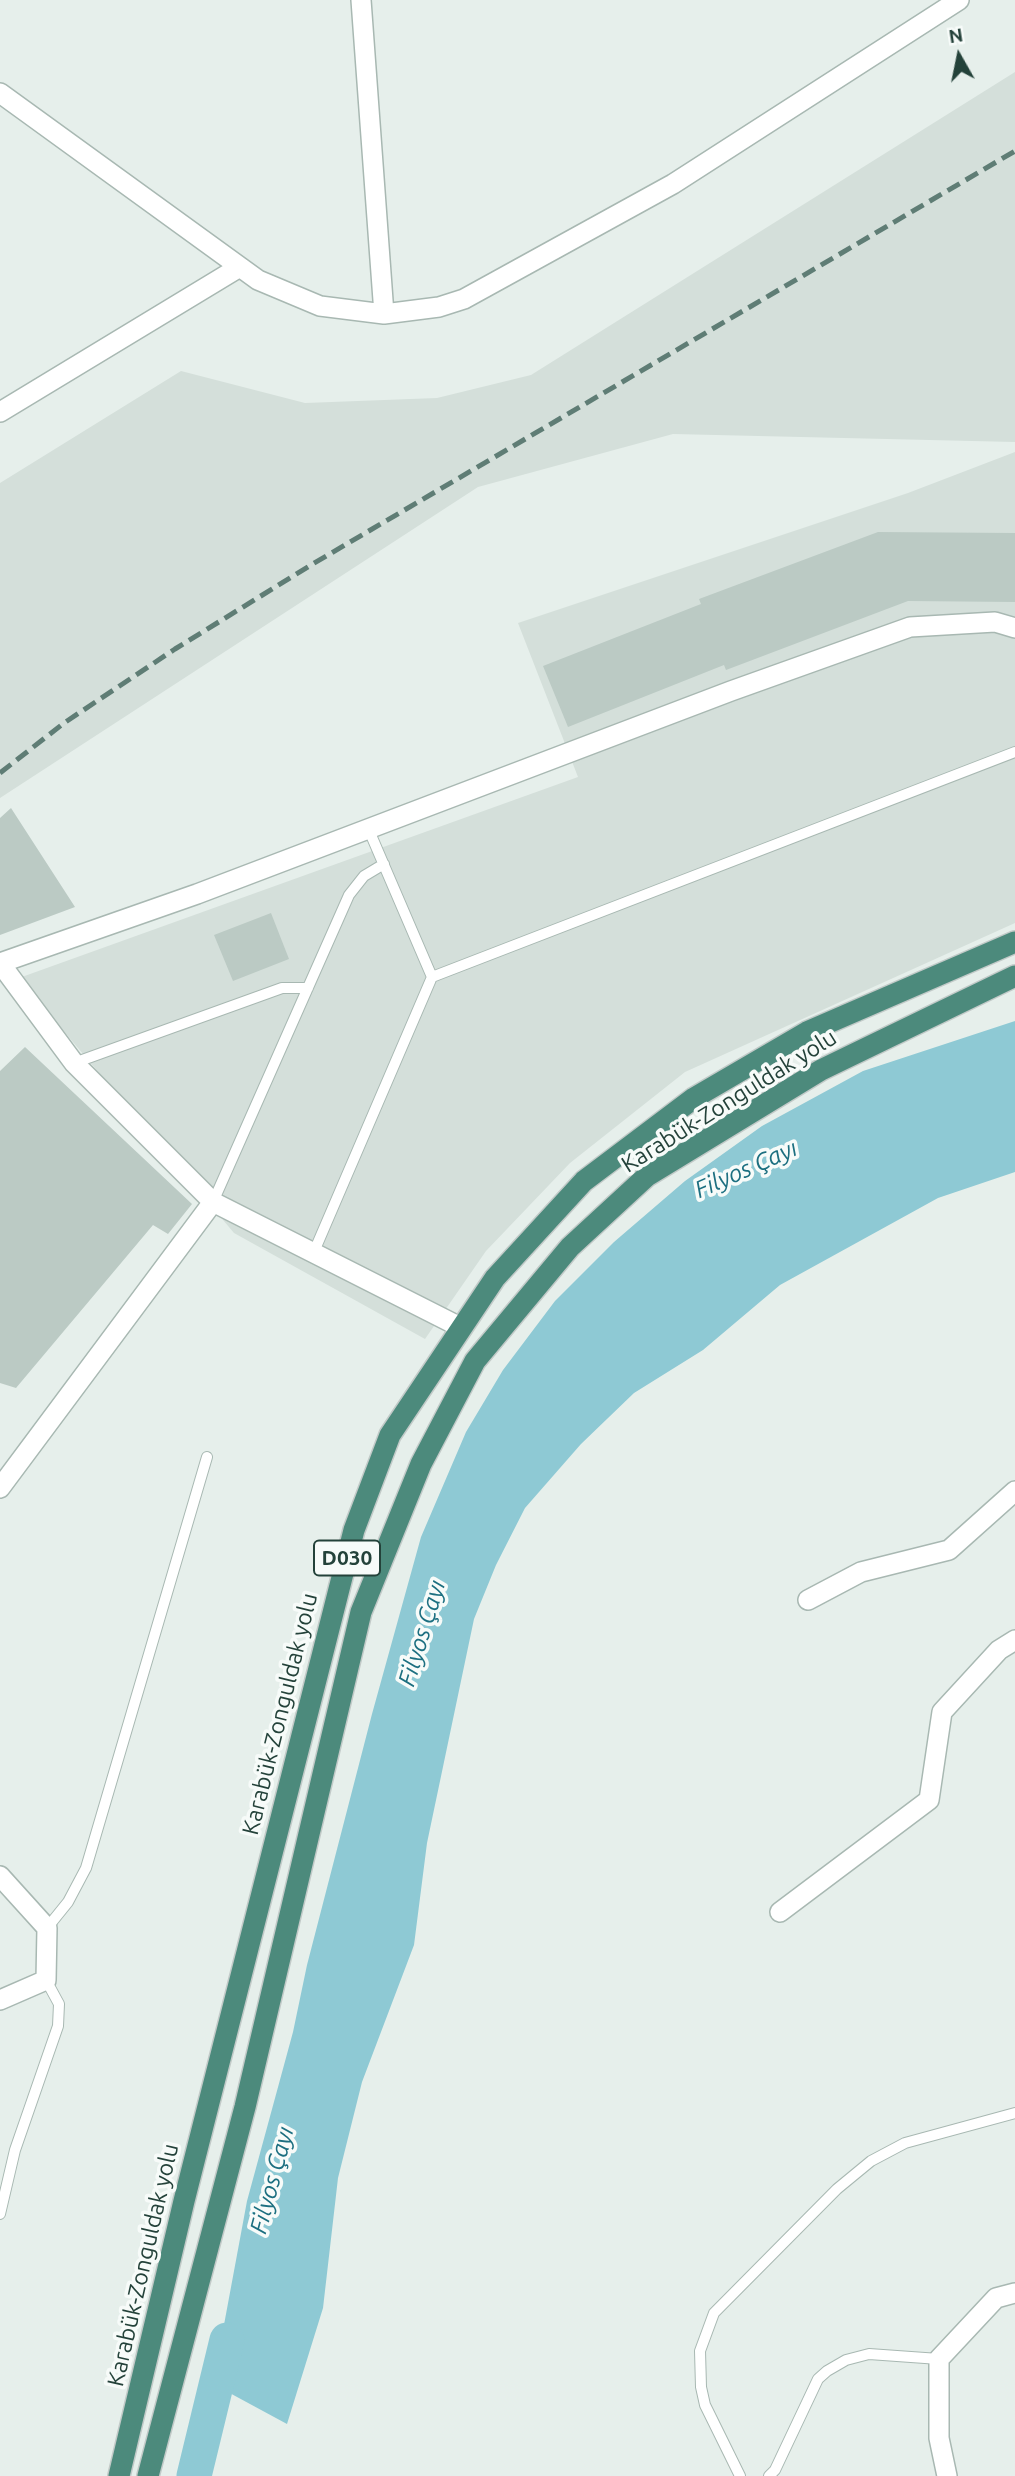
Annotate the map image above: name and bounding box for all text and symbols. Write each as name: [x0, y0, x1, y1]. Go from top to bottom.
north arrow: [924, 21, 994, 91]
text: N: [947, 23, 964, 47]
street label: Karabük-Zonguldak yolu: [616, 1024, 842, 1178]
water label: Filyos Çayı: [690, 1134, 802, 1204]
road number: D030: [314, 1540, 380, 1576]
water label: Filyos Çayı: [392, 1576, 452, 1690]
street label: Karabük-Zonguldak yolu: [237, 1590, 323, 1838]
water label: Filyos Çayı: [244, 2123, 300, 2237]
street label: Karabük-Zonguldak yolu: [102, 2141, 184, 2389]

